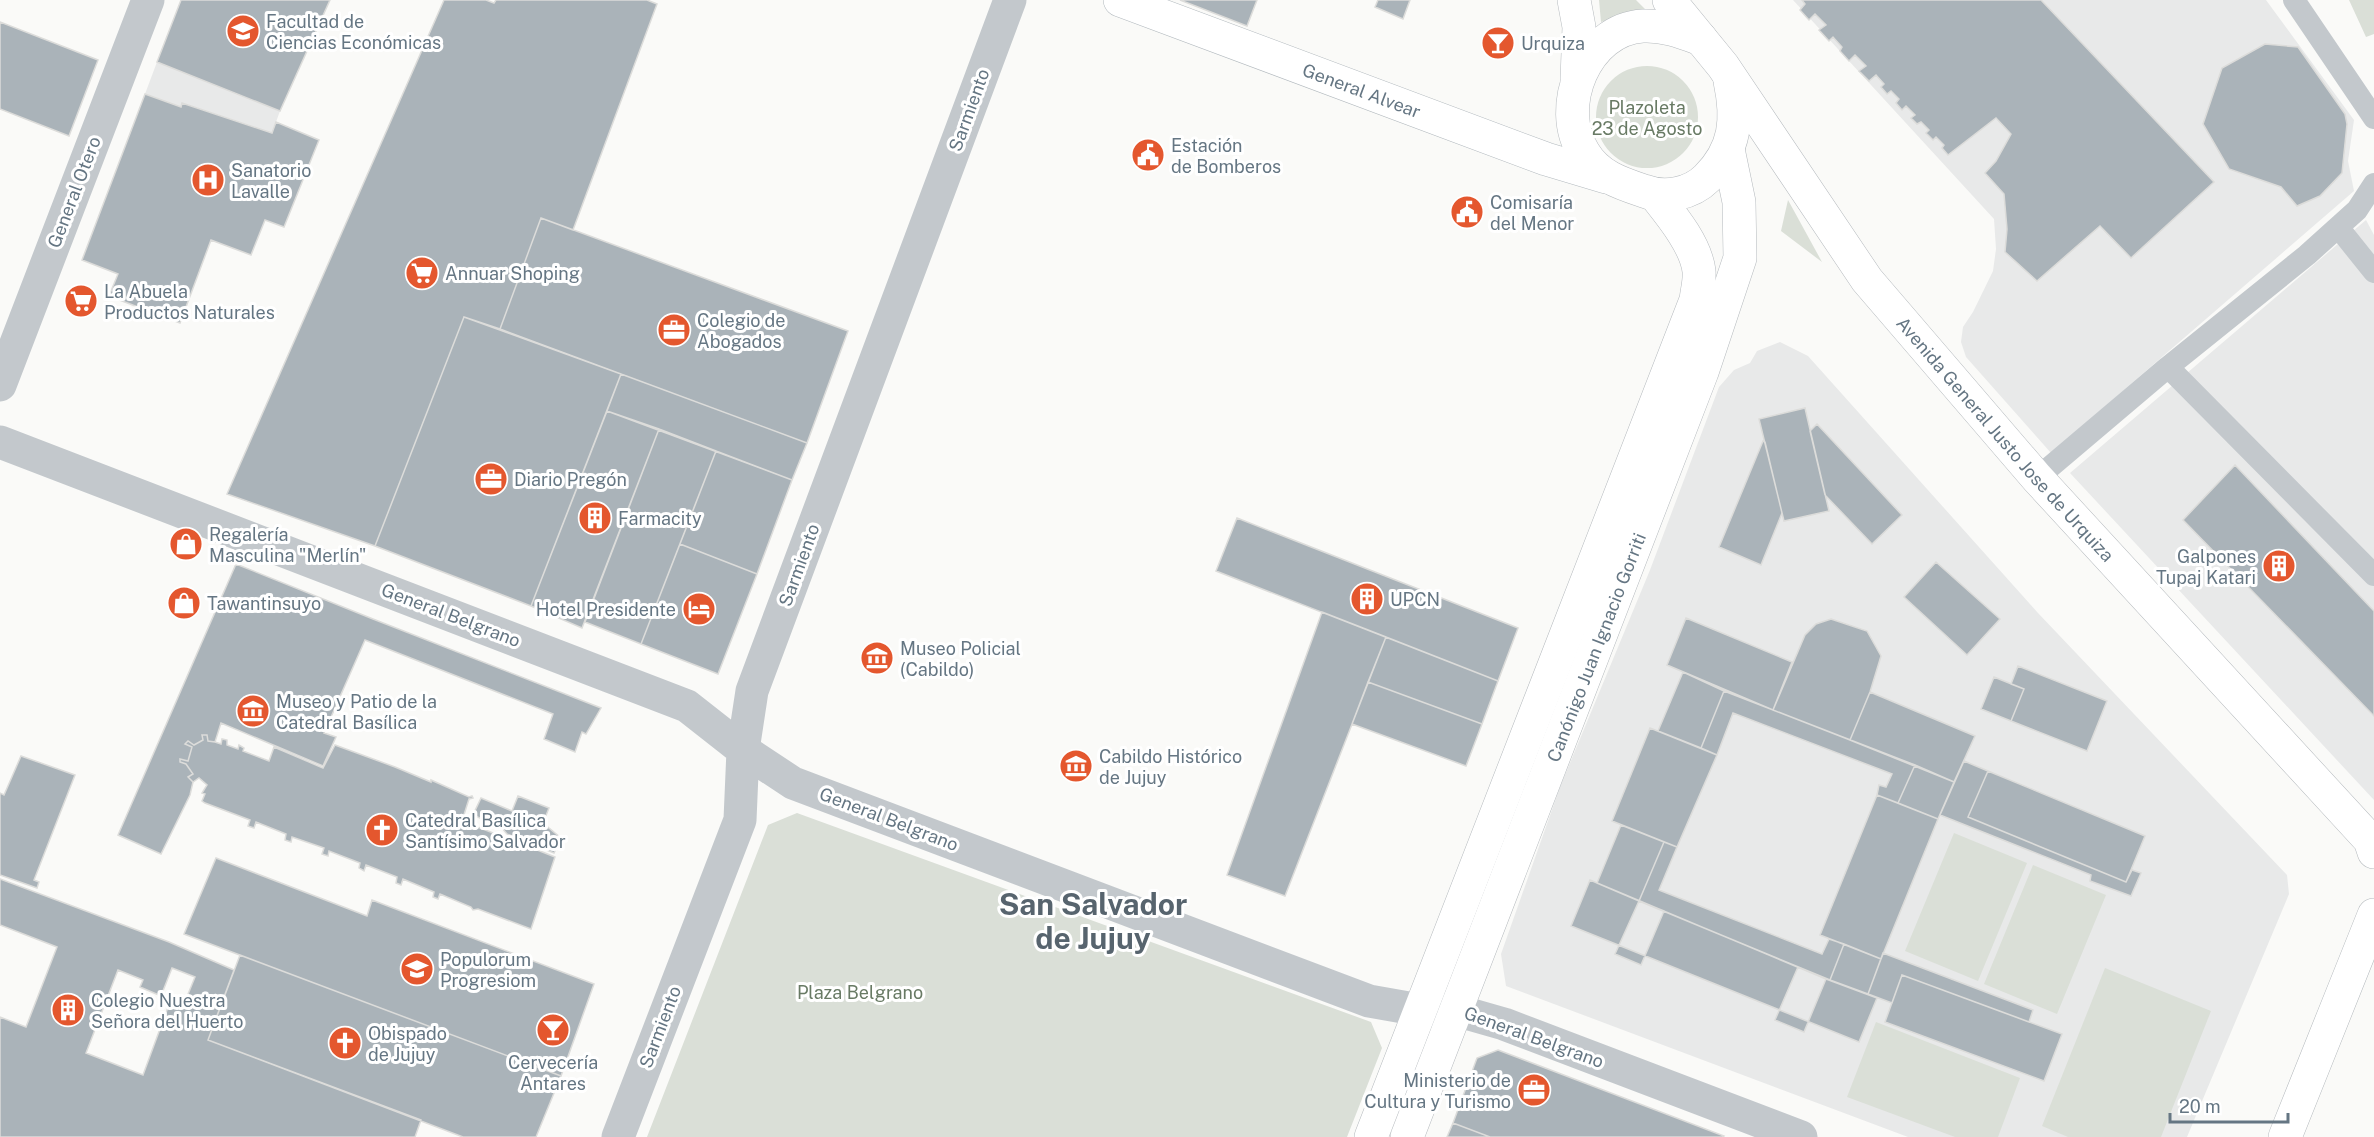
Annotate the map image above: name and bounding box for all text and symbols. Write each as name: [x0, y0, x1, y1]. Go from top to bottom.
place label: Facultad de Ciencias Económicas: [266, 11, 441, 53]
school or university icon: Facultad de Ciencias Económicas: [225, 13, 261, 49]
bar icon: Urquiza: [1480, 25, 1516, 61]
place label: Urquiza: [1521, 33, 1585, 54]
street label: General Alvear: [1300, 59, 1424, 122]
street label: Sarmiento: [944, 66, 994, 154]
park label: Plazoleta 23 de Agosto: [1592, 97, 1702, 139]
street label: General Otero: [43, 133, 105, 251]
place label: Estación de Bomberos: [1171, 135, 1281, 177]
public building icon: Estación de Bomberos: [1130, 137, 1166, 173]
place label: Sanatorio Lavalle: [231, 160, 312, 202]
hospital icon: Sanatorio Lavalle: [190, 162, 226, 198]
place label: Comisaría del Menor: [1490, 192, 1574, 234]
public building icon: Comisaría del Menor: [1449, 194, 1485, 230]
supermarket icon: Annuar Shoping: [404, 255, 440, 291]
place label: Annuar Shoping: [445, 263, 580, 284]
place label: La Abuela Productos Naturales: [104, 281, 275, 323]
supermarket icon: La Abuela Productos Naturales: [63, 283, 99, 319]
place label: Colegio de Abogados: [697, 310, 785, 352]
office icon: Colegio de Abogados: [656, 312, 692, 348]
street label: Avenida General Justo Jose de Urquiza: [1893, 312, 2119, 565]
office icon: Diario Pregón: [473, 461, 509, 497]
place label: Diario Pregón: [514, 469, 627, 490]
building icon: Farmacity: [577, 500, 613, 536]
place label: Farmacity: [618, 508, 702, 529]
street label: Sarmiento: [774, 521, 824, 609]
place label: Regalería Masculina "Merlín": [209, 524, 366, 566]
shop icon: Regalería Masculina "Merlín": [168, 526, 204, 562]
street label: Canónigo Juan Ignacio Gorriti: [1542, 530, 1650, 765]
place label: Galpones Tupaj Katari: [2156, 546, 2256, 588]
building icon: Galpones Tupaj Katari: [2261, 548, 2297, 584]
street label: General Belgrano: [379, 579, 523, 651]
building icon: UPCN: [1349, 581, 1385, 617]
shop icon: Tawantinsuyo: [166, 585, 202, 621]
place label: UPCN: [1390, 589, 1440, 610]
hotel icon: Hotel Presidente: [681, 591, 717, 627]
place label: Tawantinsuyo: [207, 593, 321, 614]
place label: Hotel Presidente: [536, 599, 676, 620]
place label: Museo Policial (Cabildo): [900, 638, 1021, 680]
museum icon: Museo Policial (Cabildo): [859, 640, 895, 676]
place label: Museo y Patio de la Catedral Basílica: [276, 691, 437, 733]
museum icon: Museo y Patio de la Catedral Basílica: [235, 693, 271, 729]
place label: Cabildo Histórico de Jujuy: [1099, 746, 1242, 788]
museum icon: Cabildo Histórico de Jujuy: [1058, 748, 1094, 784]
street label: General Belgrano: [817, 783, 961, 855]
place label: Catedral Basílica Santísimo Salvador: [405, 810, 566, 852]
church icon: Catedral Basílica Santísimo Salvador: [364, 812, 400, 848]
district label: San Salvador de Jujuy: [999, 886, 1187, 956]
place label: Populorum Progresiom: [440, 949, 536, 991]
school or university icon: Populorum Progresiom: [399, 951, 435, 987]
park label: Plaza Belgrano: [797, 982, 923, 1003]
street label: Sarmiento: [635, 983, 685, 1071]
place label: Colegio Nuestra Señora del Huerto: [91, 990, 244, 1032]
building icon: Colegio Nuestra Señora del Huerto: [50, 992, 86, 1028]
street label: General Belgrano: [1461, 1002, 1607, 1072]
bar icon: Cervecería Antares: [535, 1012, 571, 1048]
place label: Obispado de Jujuy: [368, 1023, 447, 1065]
church icon: Obispado de Jujuy: [327, 1025, 363, 1061]
place label: Cervecería Antares: [508, 1052, 598, 1094]
place label: Ministerio de Cultura y Turismo: [1364, 1070, 1511, 1112]
office icon: Ministerio de Cultura y Turismo: [1516, 1072, 1552, 1108]
scale bar: [2170, 1086, 2288, 1124]
text: 20 m: [2179, 1096, 2221, 1117]

